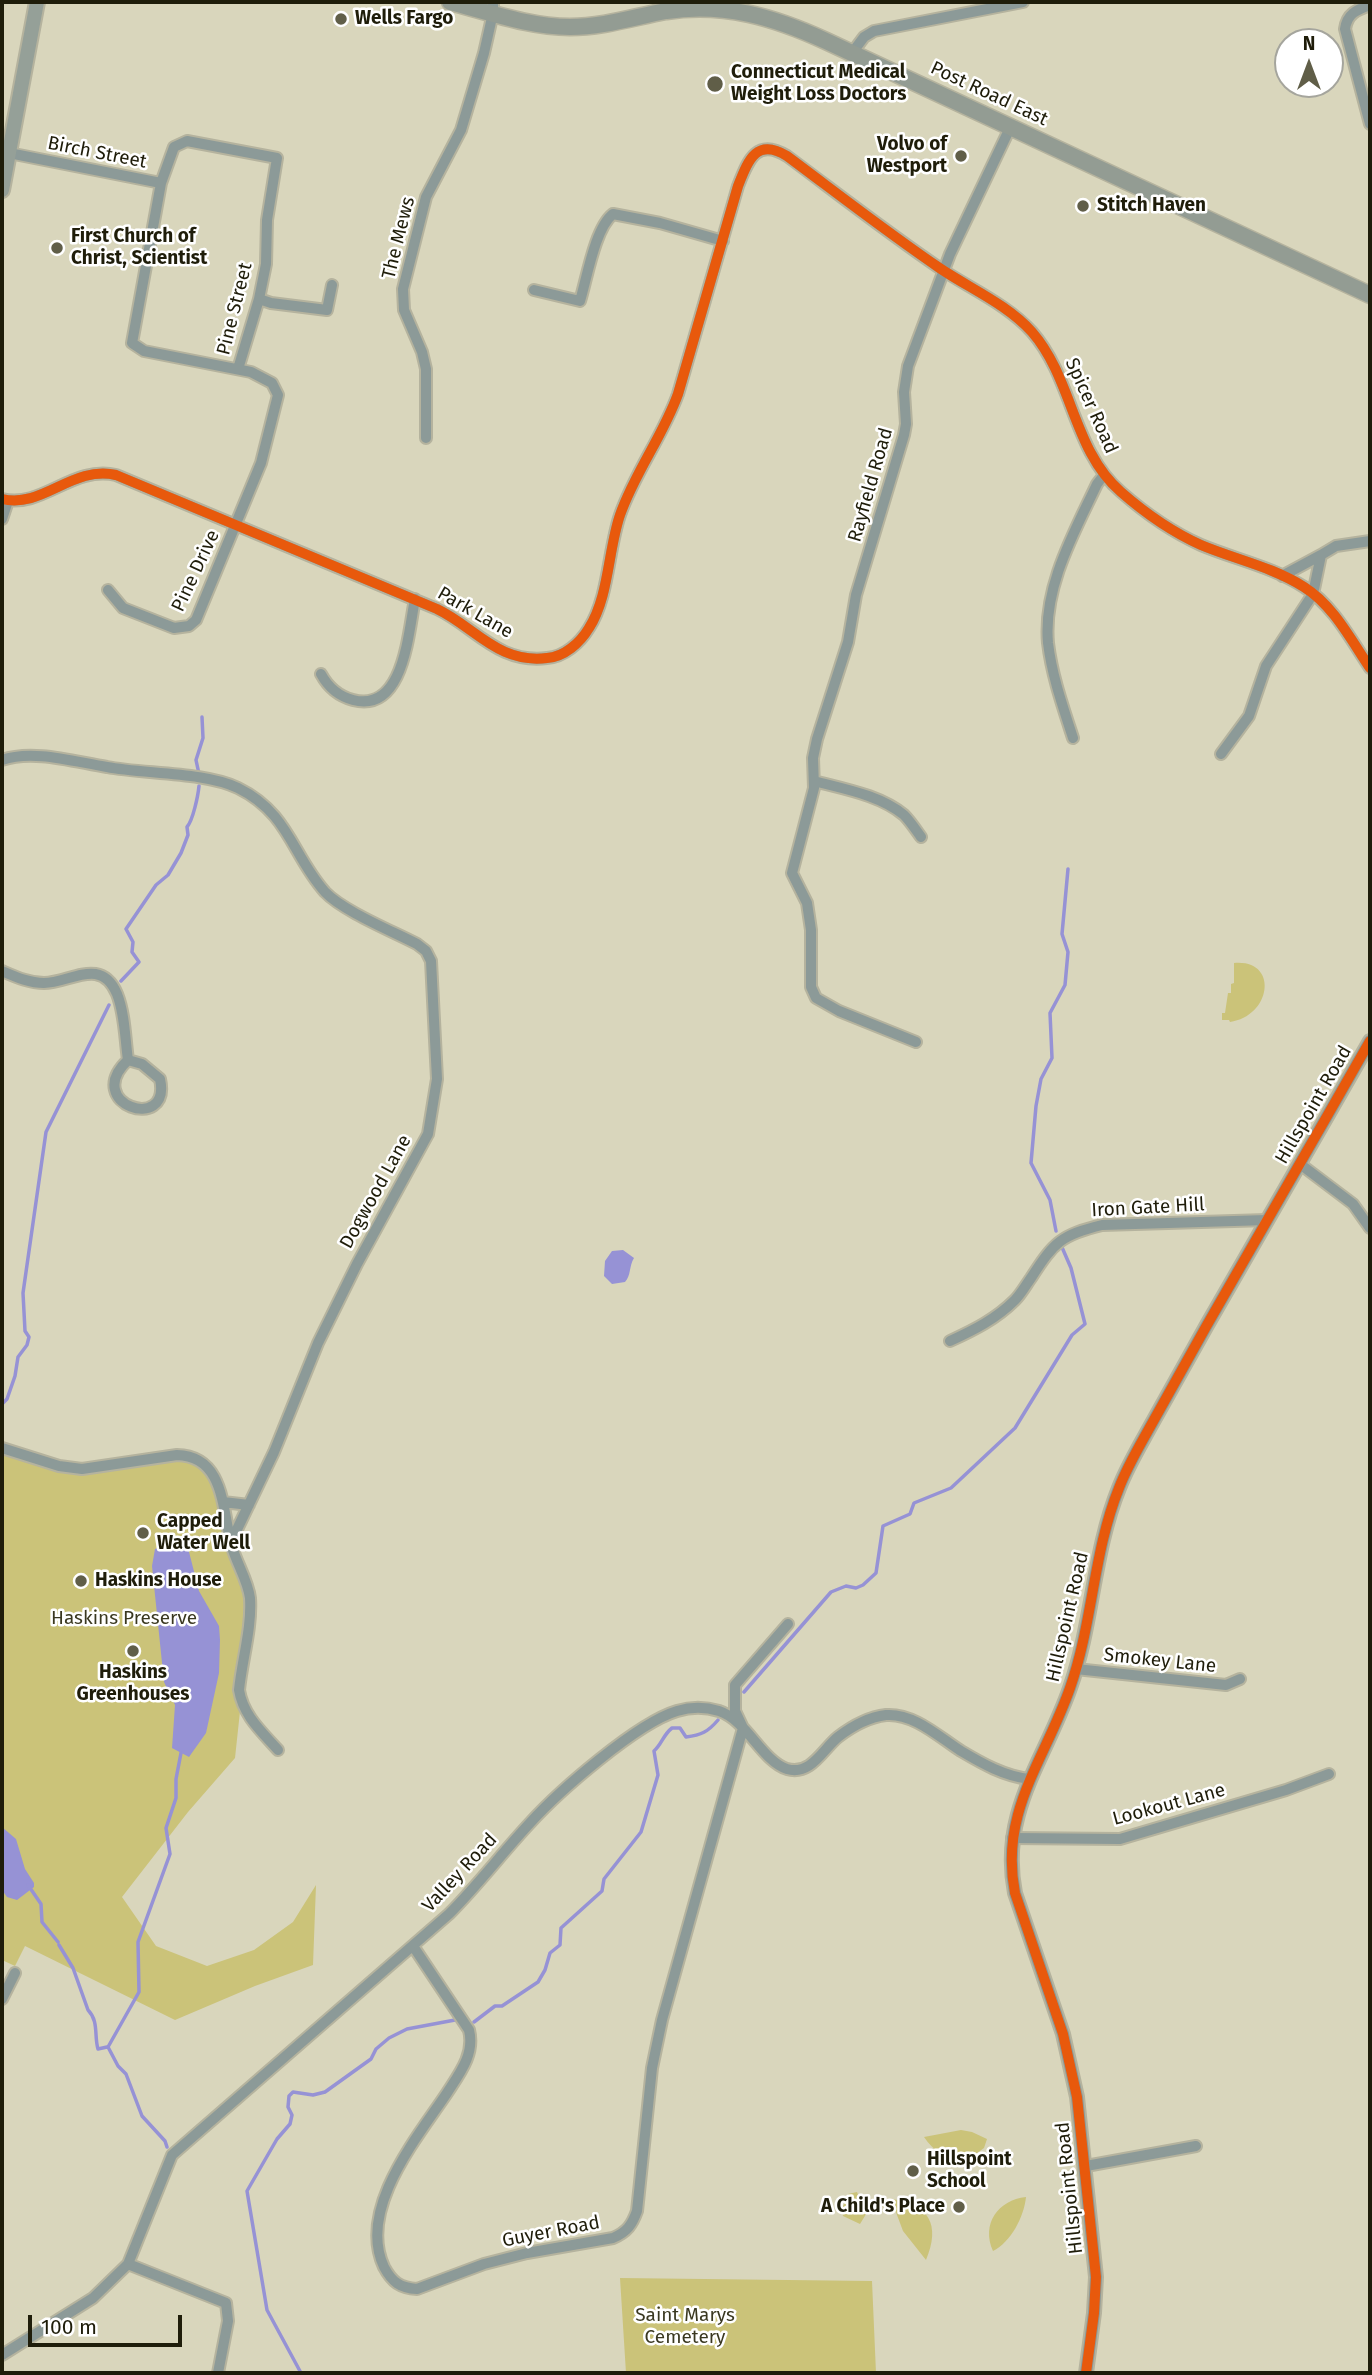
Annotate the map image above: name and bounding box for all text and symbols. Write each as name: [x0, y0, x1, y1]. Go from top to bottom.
place label: Wells Fargo: [355, 8, 453, 30]
marker: Wells Fargo: [333, 11, 349, 27]
north arrow: [1274, 28, 1344, 98]
text: N: [1303, 32, 1315, 55]
street label: Post Road East: [927, 57, 1051, 131]
place label: Connecticut Medical Weight Loss Doctors: [731, 62, 906, 106]
marker: Connecticut Medical Weight Loss Doctors: [705, 74, 725, 94]
street label: Birch Street: [46, 132, 148, 174]
place label: Volvo of Westport: [867, 134, 947, 178]
marker: Volvo of Westport: [953, 148, 969, 164]
street label: The Mews: [378, 194, 420, 282]
place label: Stitch Haven: [1097, 195, 1206, 217]
marker: Stitch Haven: [1075, 198, 1091, 214]
place label: First Church of Christ, Scientist: [71, 226, 207, 270]
marker: First Church of Christ, Scientist: [49, 240, 65, 256]
street label: Pine Street: [213, 260, 257, 358]
street label: Spicer Road: [1060, 355, 1122, 457]
street label: Rayfield Road: [844, 425, 898, 545]
street label: Pine Drive: [167, 527, 225, 615]
street label: Park Lane: [433, 582, 517, 644]
street label: Hillspoint Road: [1271, 1042, 1357, 1168]
street label: Dogwood Lane: [335, 1131, 417, 1253]
street label: Iron Gate Hill: [1091, 1194, 1205, 1222]
place label: Capped Water Well: [157, 1511, 250, 1555]
marker: Capped Water Well: [135, 1525, 151, 1541]
street label: Hillspoint Road: [1042, 1550, 1094, 1684]
place label: Haskins House: [95, 1570, 222, 1592]
marker: Haskins House: [73, 1573, 89, 1589]
park label: Haskins Preserve: [51, 1608, 197, 1630]
marker: Haskins Greenhouses: [125, 1643, 141, 1659]
street label: Smokey Lane: [1103, 1644, 1217, 1678]
place label: Haskins Greenhouses: [76, 1662, 190, 1706]
street label: Lookout Lane: [1110, 1779, 1228, 1831]
street label: Valley Road: [418, 1829, 502, 1917]
street label: Hillspoint Road: [1052, 2121, 1088, 2255]
place label: Hillspoint School: [927, 2149, 1012, 2193]
marker: Hillspoint School: [905, 2163, 921, 2179]
place label: A Child's Place: [821, 2196, 945, 2218]
marker: A Child's Place: [951, 2199, 967, 2215]
street label: Guyer Road: [500, 2211, 602, 2253]
scale bar: [32, 2302, 186, 2346]
park label: Saint Marys Cemetery: [635, 2305, 735, 2349]
text: 100 m: [41, 2314, 97, 2340]

